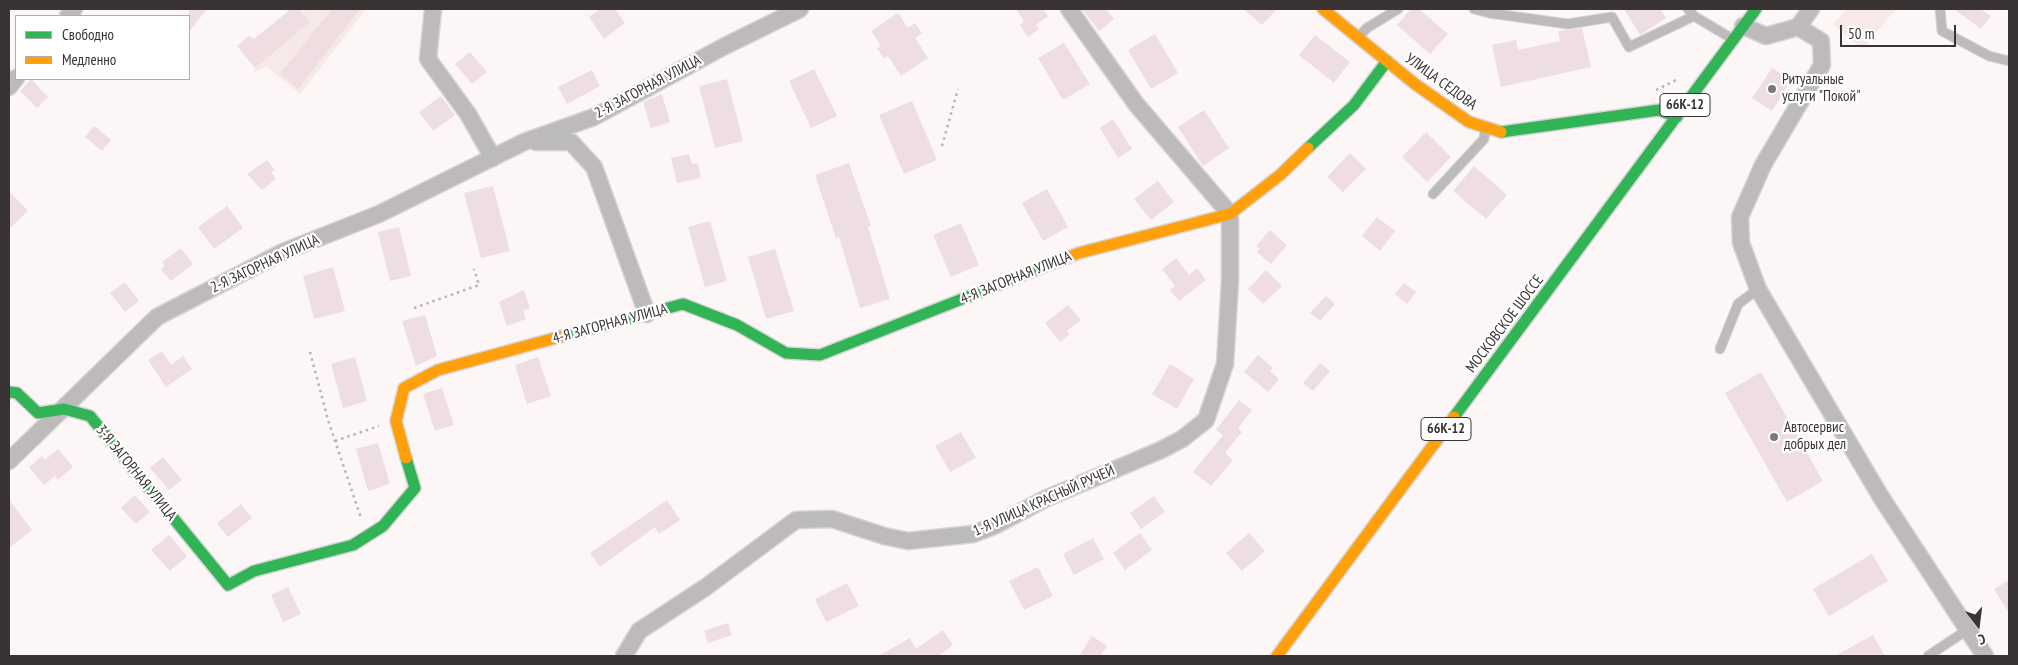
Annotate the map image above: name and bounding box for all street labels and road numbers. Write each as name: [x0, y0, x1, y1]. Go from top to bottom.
street label: УЛИЦА СЕДОВА: [1402, 50, 1480, 114]
street label: 2-Я ЗАГОРНАЯ УЛИЦА: [592, 51, 704, 123]
road number: 66К-12: [1660, 94, 1710, 116]
street label: 2-Я ЗАГОРНАЯ УЛИЦА: [208, 231, 322, 297]
street label: 4-Я ЗАГОРНАЯ УЛИЦА: [958, 248, 1074, 308]
street label: МОСКОВСКОЕ ШОССЕ: [1462, 272, 1548, 376]
street label: 4-Я ЗАГОРНАЯ УЛИЦА: [551, 300, 669, 348]
road number: 66К-12: [1421, 418, 1471, 440]
street label: 3-Я ЗАГОРНАЯ УЛИЦА: [92, 422, 180, 524]
street label: 1-Я УЛИЦА КРАСНЫЙ РУЧЕЙ: [970, 462, 1118, 540]

